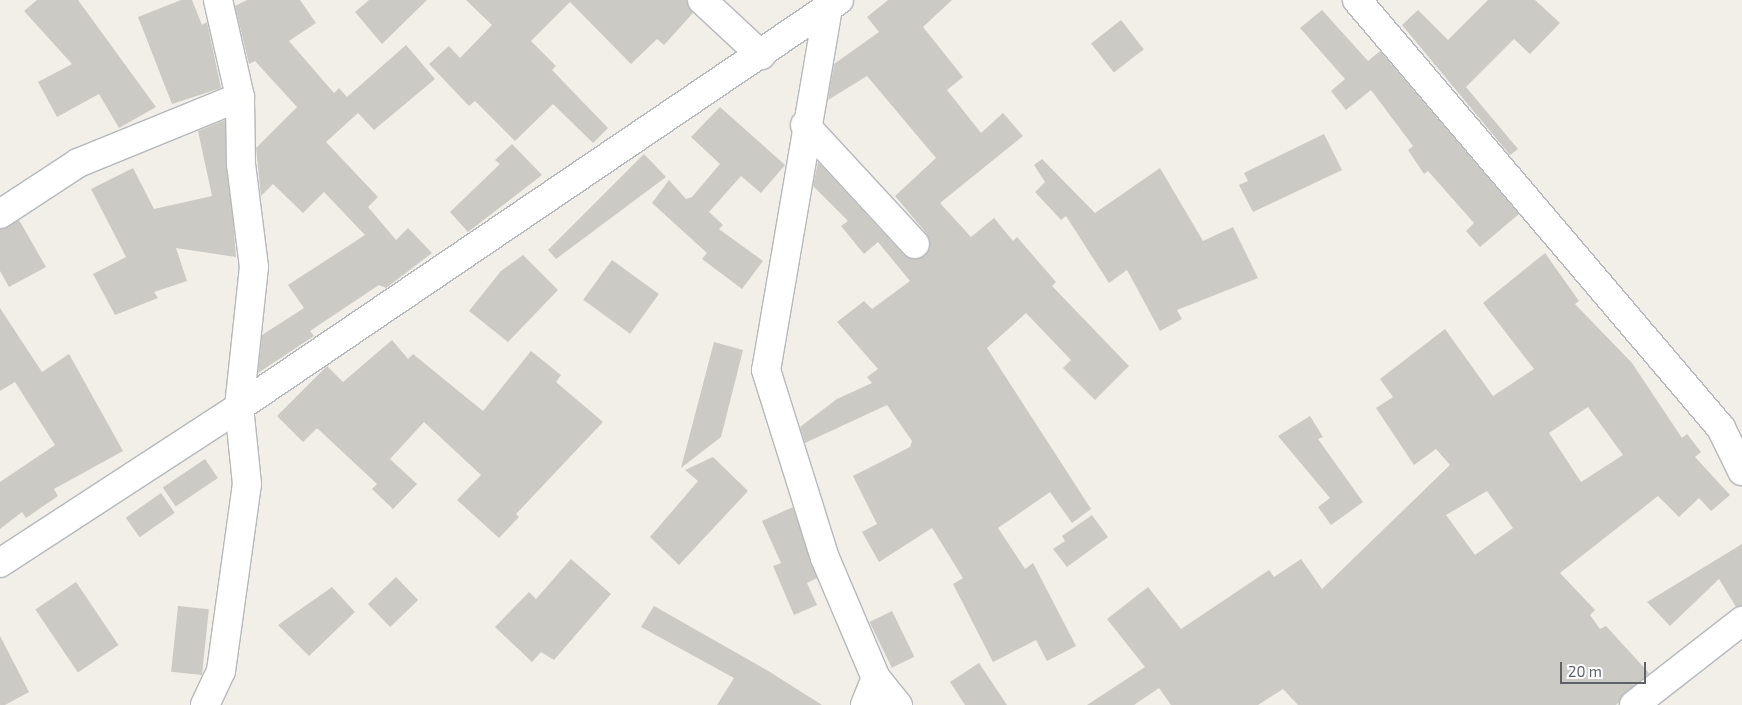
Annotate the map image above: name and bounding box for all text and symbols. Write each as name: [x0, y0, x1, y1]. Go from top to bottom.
scale bar: [1562, 652, 1648, 684]
text: 20 m: [1568, 662, 1602, 680]

